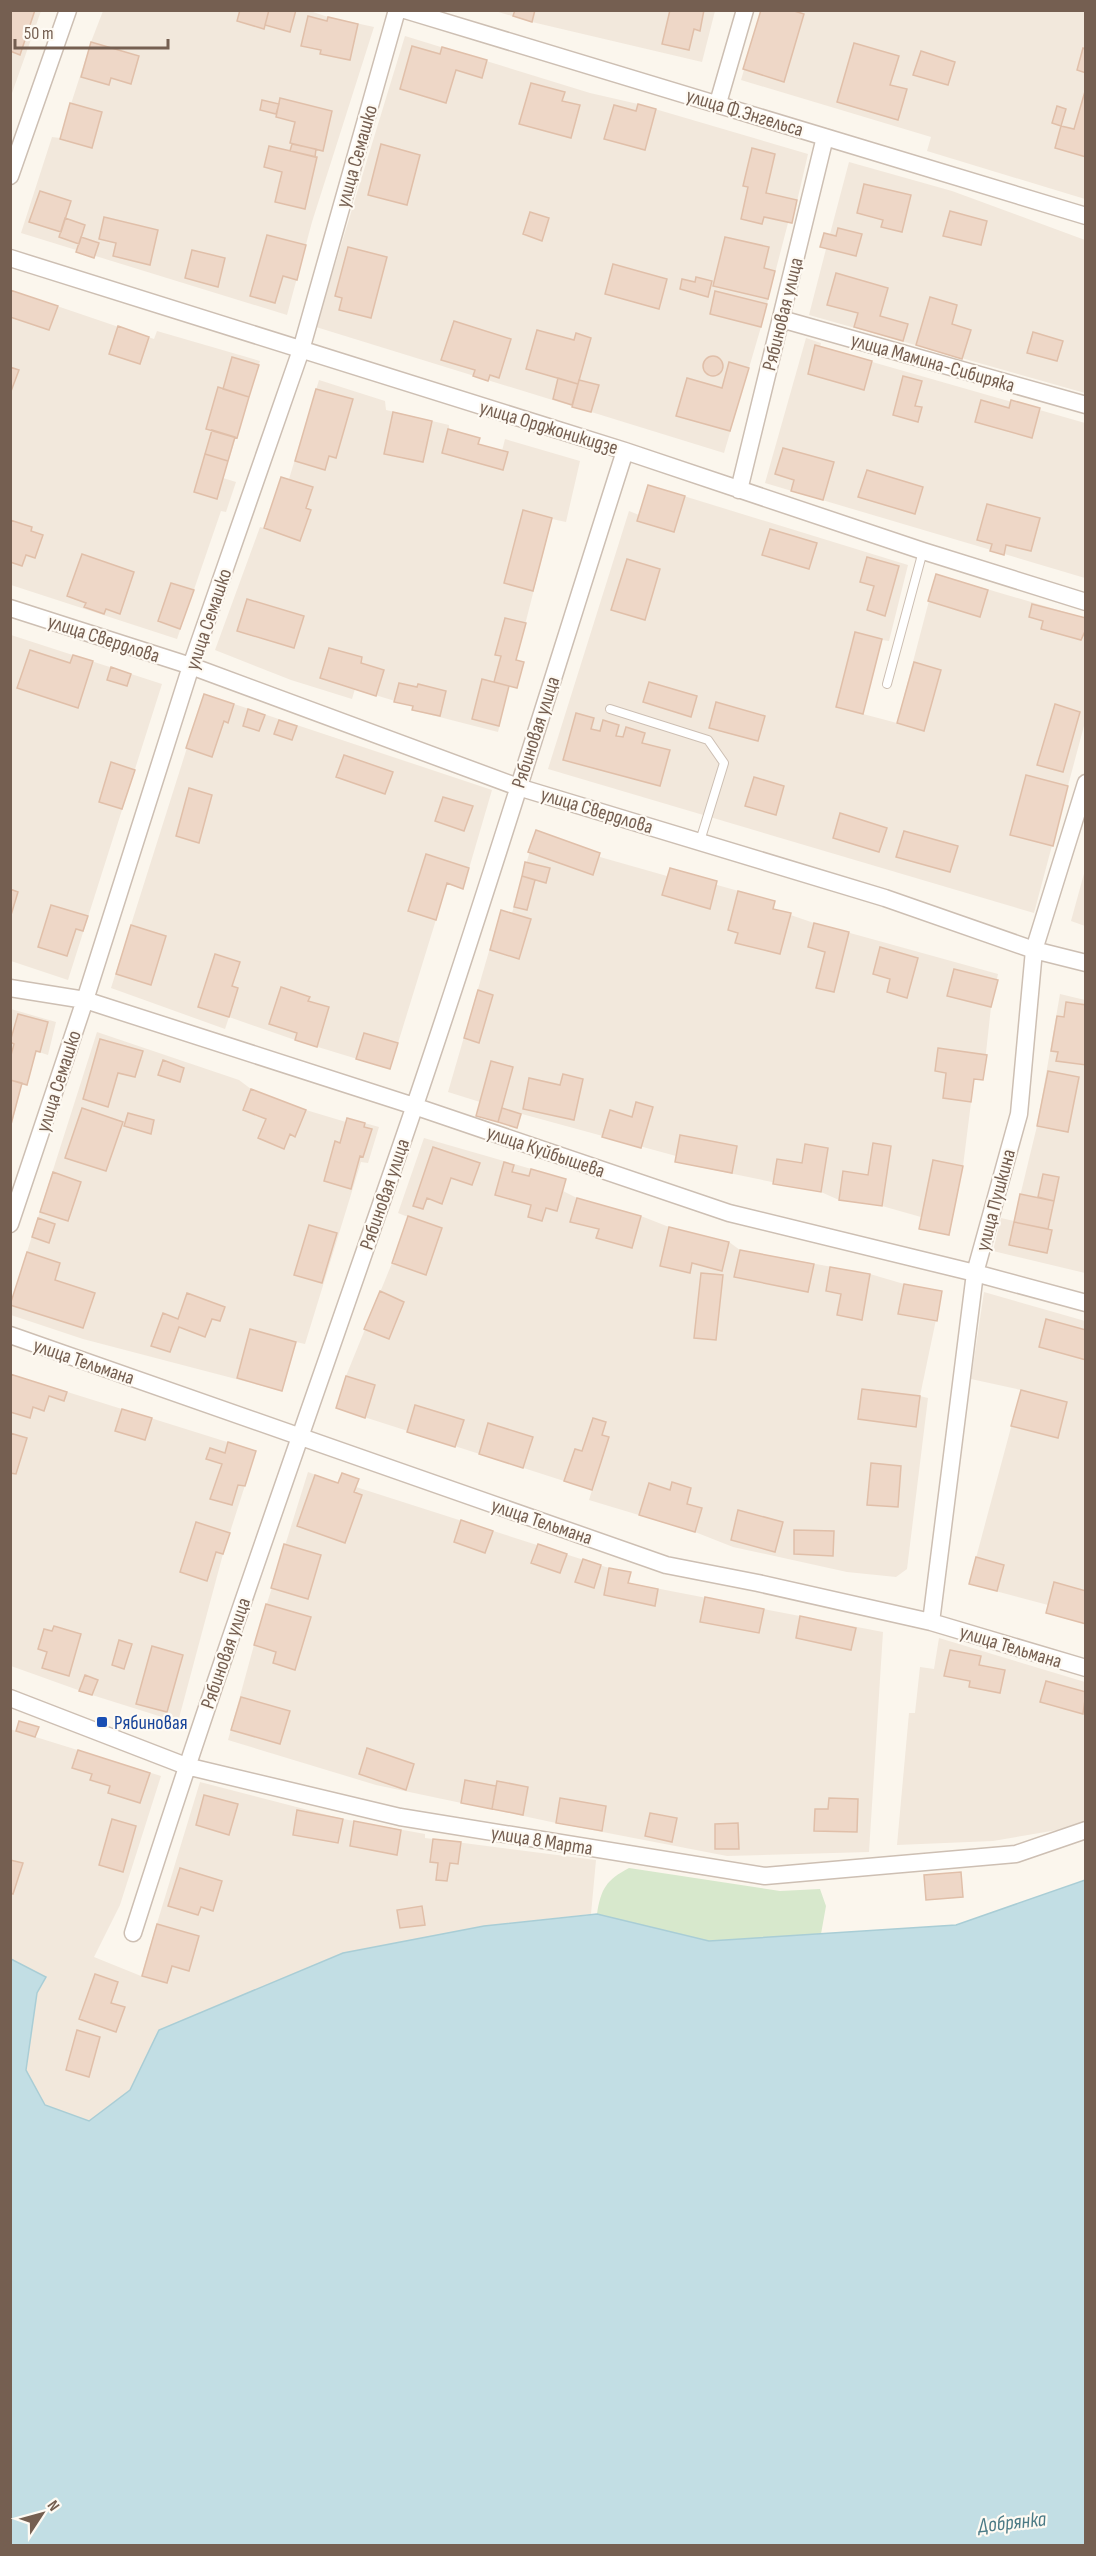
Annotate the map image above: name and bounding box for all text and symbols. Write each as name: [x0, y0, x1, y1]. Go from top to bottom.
scale bar: [15, 12, 168, 50]
text: 50 m: [24, 23, 54, 44]
street label: улица Ф.Энгельса: [683, 84, 806, 142]
street label: улица Семашко: [331, 102, 383, 210]
street label: Рябиновая улица: [757, 255, 809, 373]
street label: улица Мамина-Сибиряка: [848, 328, 1017, 398]
street label: улица Орджоникидзе: [476, 395, 621, 460]
street label: улица Семашко: [180, 566, 237, 673]
street label: улица Свердлова: [45, 610, 163, 668]
street label: Рябиновая улица: [507, 674, 565, 791]
street label: улица Свердлова: [538, 782, 656, 839]
street label: улица Семашко: [31, 1027, 87, 1135]
street label: улица Куйбышева: [483, 1121, 608, 1183]
street label: Рябиновая улица: [355, 1136, 415, 1253]
street label: улица Пушкина: [971, 1147, 1021, 1254]
street label: улица Тельмана: [30, 1333, 137, 1390]
street label: улица Тельмана: [488, 1493, 595, 1550]
street label: Рябиновая улица: [196, 1595, 256, 1712]
street label: улица Тельмана: [957, 1620, 1065, 1674]
place label: Рябиновая: [114, 1711, 188, 1735]
marker: Рябиновая: [95, 1715, 109, 1729]
street label: улица 8 Марта: [489, 1821, 594, 1861]
north arrow: [12, 2484, 72, 2544]
text: N: [43, 2497, 63, 2515]
water label: Добрянка: [976, 2506, 1048, 2539]

